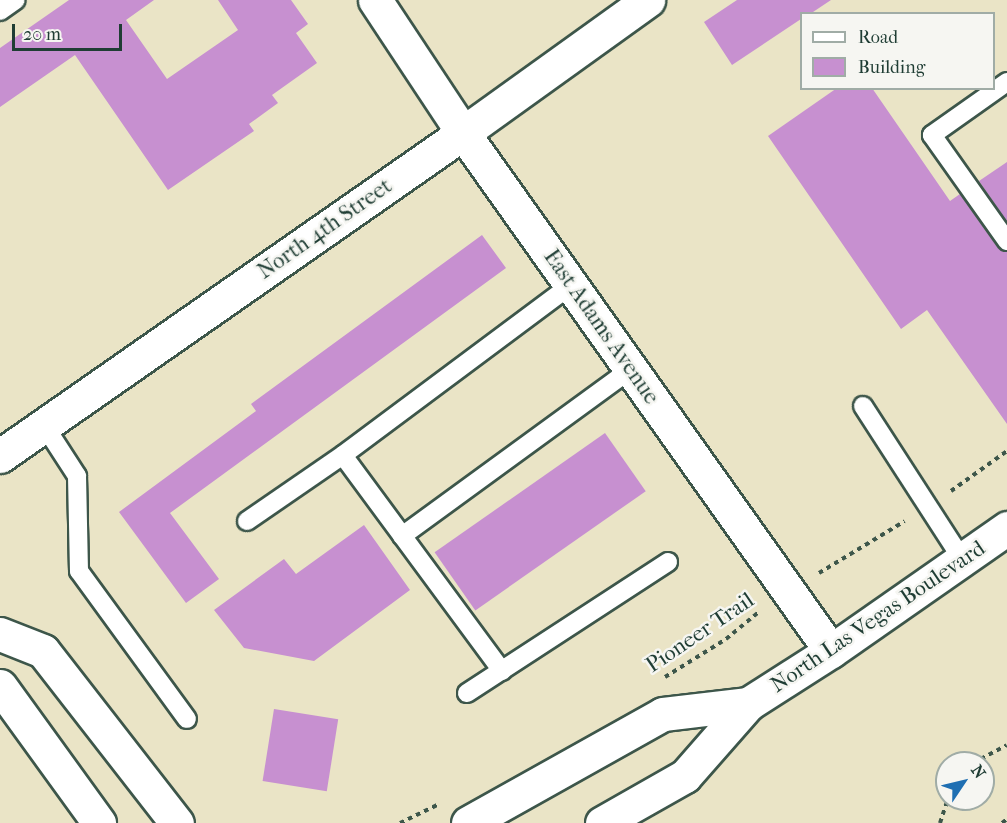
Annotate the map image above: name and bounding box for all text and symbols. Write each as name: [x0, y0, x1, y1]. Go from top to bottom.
scale bar: [15, 12, 124, 50]
legend: [800, 12, 995, 90]
text: 20 m: [23, 24, 61, 45]
text: Road: [858, 27, 898, 48]
text: Building: [858, 57, 925, 78]
street label: North 4th Street: [253, 173, 397, 285]
street label: East Adams Avenue: [538, 245, 664, 409]
street label: North Las Vegas Boulevard: [766, 535, 990, 699]
street label: Pioneer Trail: [641, 587, 759, 679]
north arrow: [935, 751, 995, 811]
text: N: [967, 761, 990, 782]

